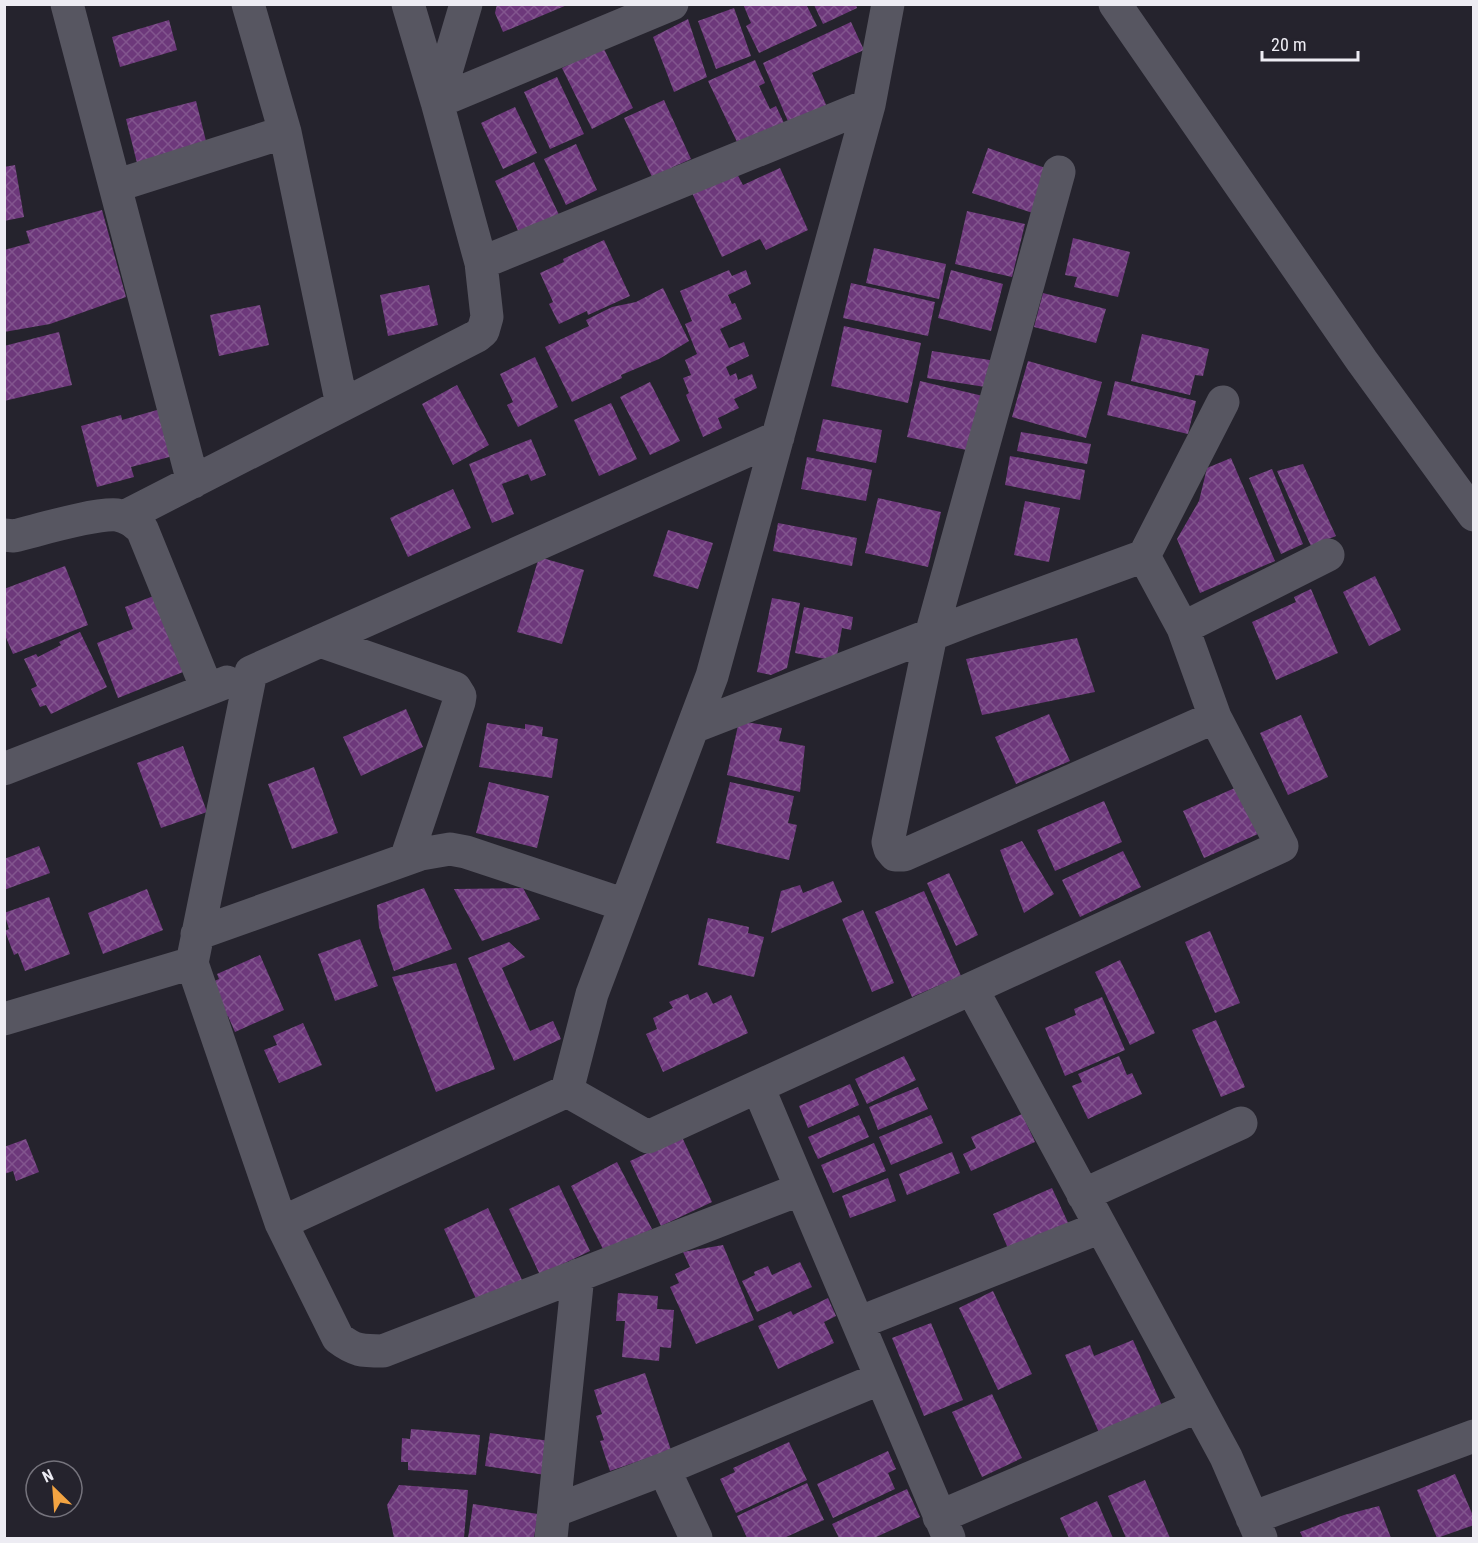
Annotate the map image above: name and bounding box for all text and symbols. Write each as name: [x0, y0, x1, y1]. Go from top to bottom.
scale bar: [1262, 24, 1358, 62]
text: 20 m: [1271, 34, 1306, 55]
north arrow: [24, 1459, 84, 1519]
text: N: [39, 1465, 56, 1487]

